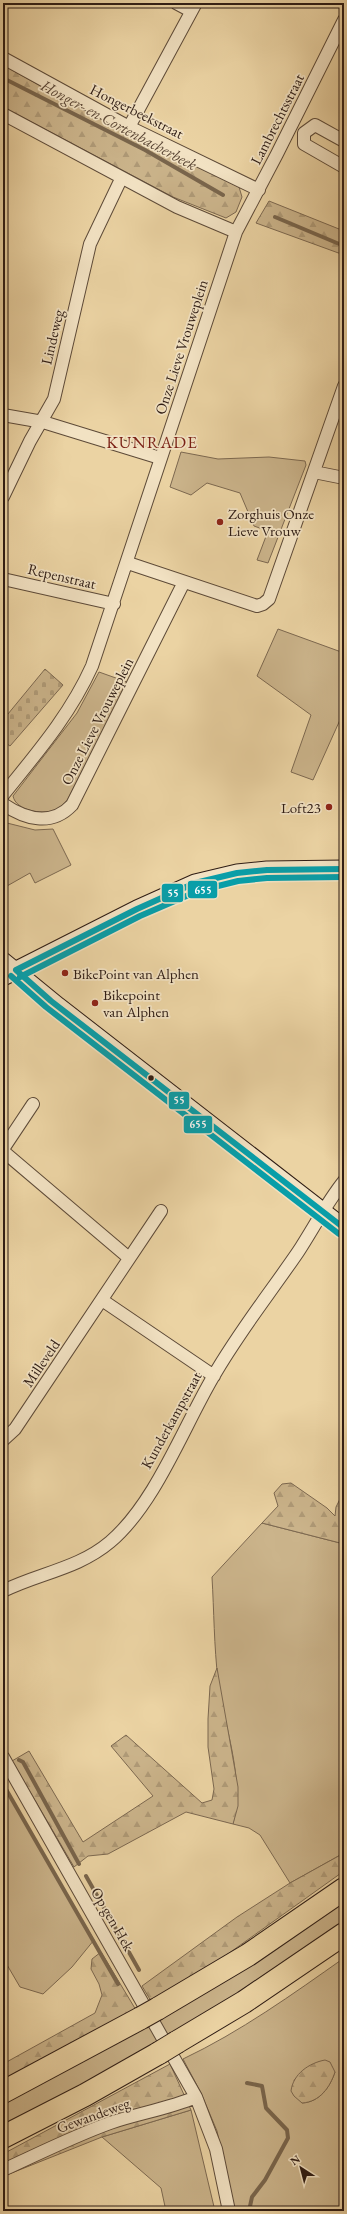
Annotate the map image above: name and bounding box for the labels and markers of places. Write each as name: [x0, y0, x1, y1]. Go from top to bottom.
place label: Zorghuis Onze Lieve Vrouw: [228, 504, 314, 540]
marker: Zorghuis Onze Lieve Vrouw: [215, 517, 225, 527]
place label: Loft23: [281, 798, 321, 817]
marker: Loft23: [324, 802, 334, 812]
place label: BikePoint van Alphen: [73, 964, 199, 983]
marker: BikePoint van Alphen: [60, 968, 70, 978]
place label: Bikepoint van Alphen: [103, 985, 169, 1021]
marker: Bikepoint van Alphen: [90, 998, 100, 1008]
unlabelled marker: [146, 1073, 156, 1083]

